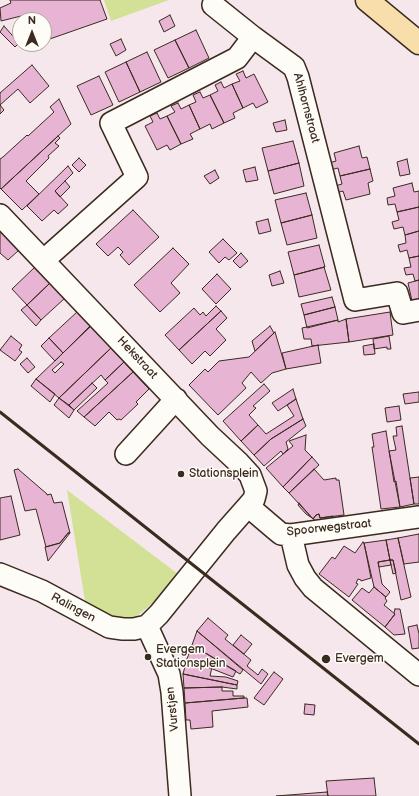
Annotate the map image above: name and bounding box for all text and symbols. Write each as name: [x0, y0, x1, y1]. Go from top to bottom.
north arrow: [12, 12, 52, 52]
text: N: [28, 14, 36, 27]
street label: Ahlhornstraat: [290, 71, 322, 145]
street label: Hekstraat: [114, 334, 160, 382]
place label: Stationsplein: [189, 467, 259, 481]
marker: Stationsplein: [176, 469, 186, 479]
street label: Spoorwegstraat: [286, 516, 372, 540]
street label: Ralingen: [48, 590, 98, 626]
place label: Evergem Stationsplein: [156, 643, 226, 671]
marker: Evergem Stationsplein: [143, 652, 153, 662]
place label: Evergem: [335, 652, 384, 666]
marker: Evergem: [320, 653, 332, 665]
street label: Vurstjen: [164, 686, 182, 732]

